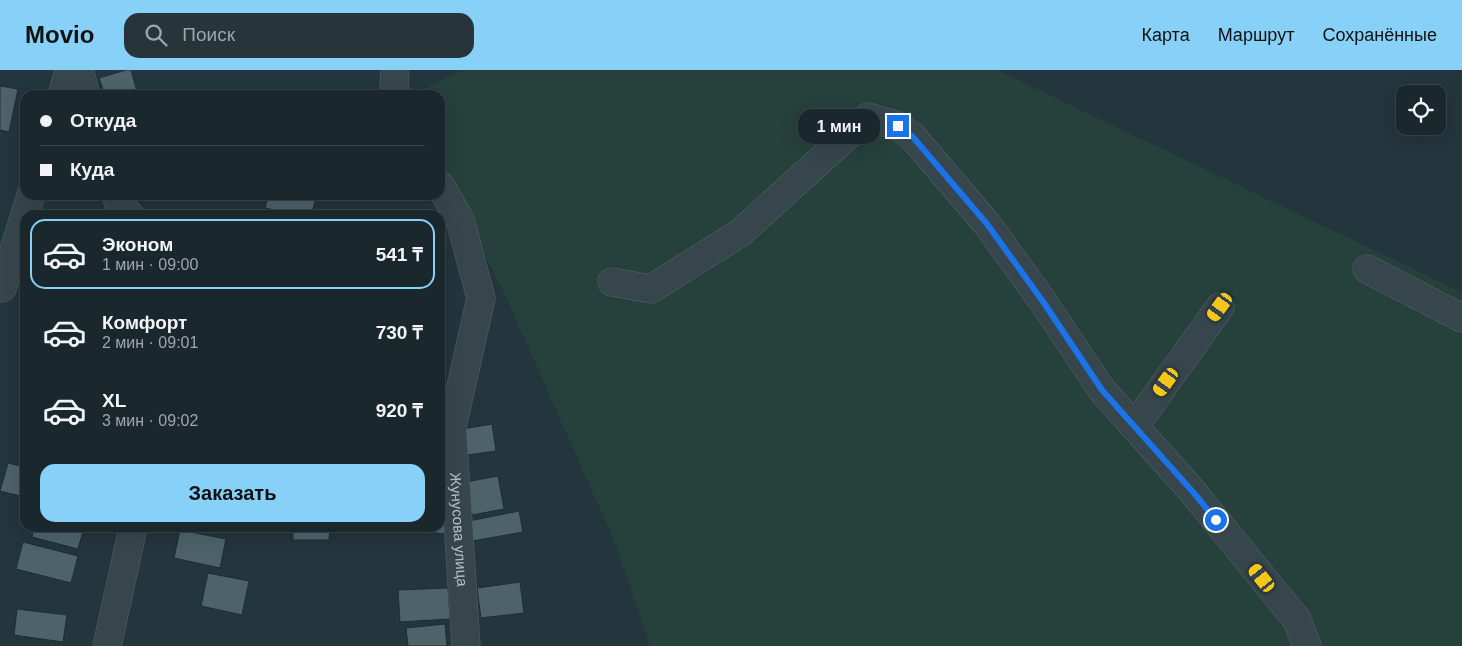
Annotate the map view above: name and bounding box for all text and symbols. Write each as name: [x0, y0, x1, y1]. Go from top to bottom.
search box: [124, 13, 474, 58]
text: Movio: [25, 21, 94, 48]
icon: search: [142, 21, 170, 49]
text: Поиск: [182, 24, 235, 45]
text: Карта: [1142, 25, 1190, 45]
text: Маршрут: [1218, 25, 1294, 45]
text: Сохранённые: [1322, 25, 1437, 45]
map controls: [1396, 85, 1446, 135]
button: locate: [1396, 85, 1446, 135]
callout: 1 мин: [798, 108, 880, 144]
text: Откуда: [70, 110, 136, 131]
route end: [887, 115, 909, 137]
text: 1 мин: [817, 118, 861, 135]
text: Куда: [70, 159, 114, 180]
icon: car: [42, 232, 87, 277]
text: Эконом: [102, 234, 173, 255]
text: 541 ₸: [376, 244, 423, 265]
text: 1 мин · 09:00: [102, 256, 198, 273]
car: [1205, 290, 1234, 324]
icon: car: [42, 310, 87, 355]
text: Комфорт: [102, 312, 187, 333]
text: 730 ₸: [376, 322, 423, 343]
text: 2 мин · 09:01: [102, 334, 198, 351]
car: [1151, 365, 1180, 399]
icon: car: [42, 388, 87, 433]
text: XL: [102, 390, 126, 411]
text: 920 ₸: [376, 400, 423, 421]
text: 3 мин · 09:02: [102, 412, 198, 429]
button: Заказать: [40, 464, 425, 522]
street label: Жунусова улица: [447, 472, 471, 588]
route start: [1205, 509, 1227, 531]
car: [1246, 562, 1277, 594]

